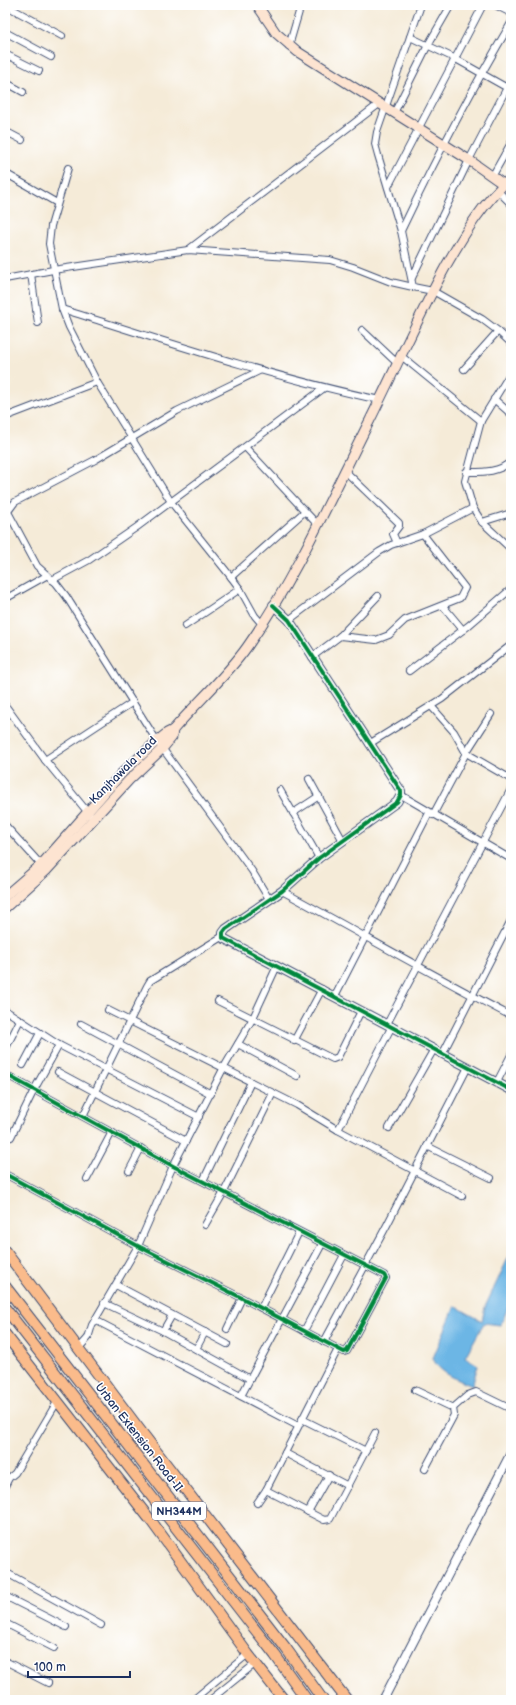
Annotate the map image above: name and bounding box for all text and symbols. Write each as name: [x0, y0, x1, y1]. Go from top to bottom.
street label: Kanjhawala road: [86, 733, 160, 807]
street label: Urban Extension Road-II: [91, 1380, 186, 1495]
road number: NH344M: [152, 1502, 206, 1520]
scale bar: [28, 1653, 130, 1679]
text: 100 m: [34, 1660, 66, 1675]

